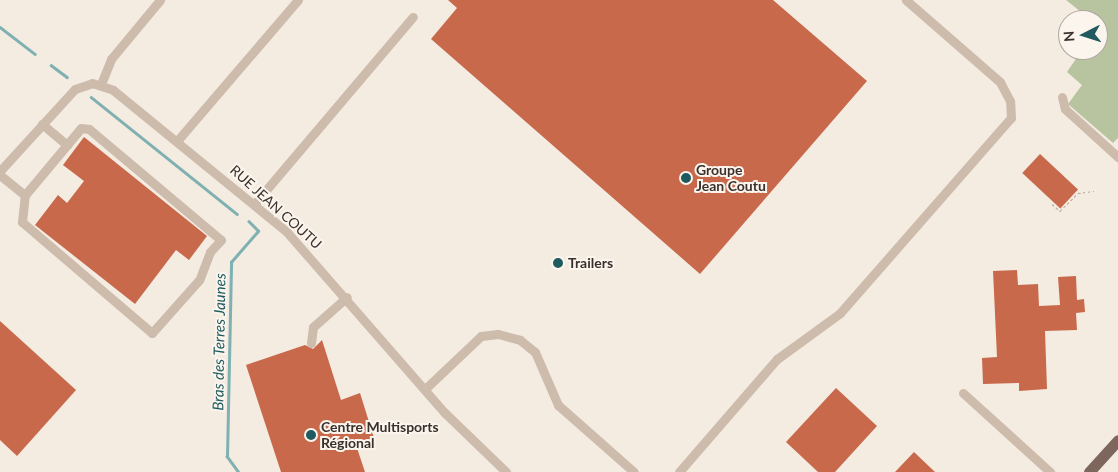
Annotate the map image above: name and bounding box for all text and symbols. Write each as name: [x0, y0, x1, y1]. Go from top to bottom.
north arrow: [1058, 10, 1108, 60]
text: N: [1060, 30, 1077, 42]
street label: RUE JEAN COUTU: [227, 161, 325, 253]
place label: Groupe Jean Coutu: [696, 162, 766, 194]
marker: Groupe Jean Coutu: [680, 172, 692, 184]
place label: Trailers: [568, 255, 613, 271]
marker: Trailers: [552, 257, 564, 269]
water label: Bras des Terres Jaunes: [209, 273, 229, 411]
place label: Centre Multisports Régional: [321, 419, 439, 452]
marker: Centre Multisports Régional: [305, 429, 317, 441]

